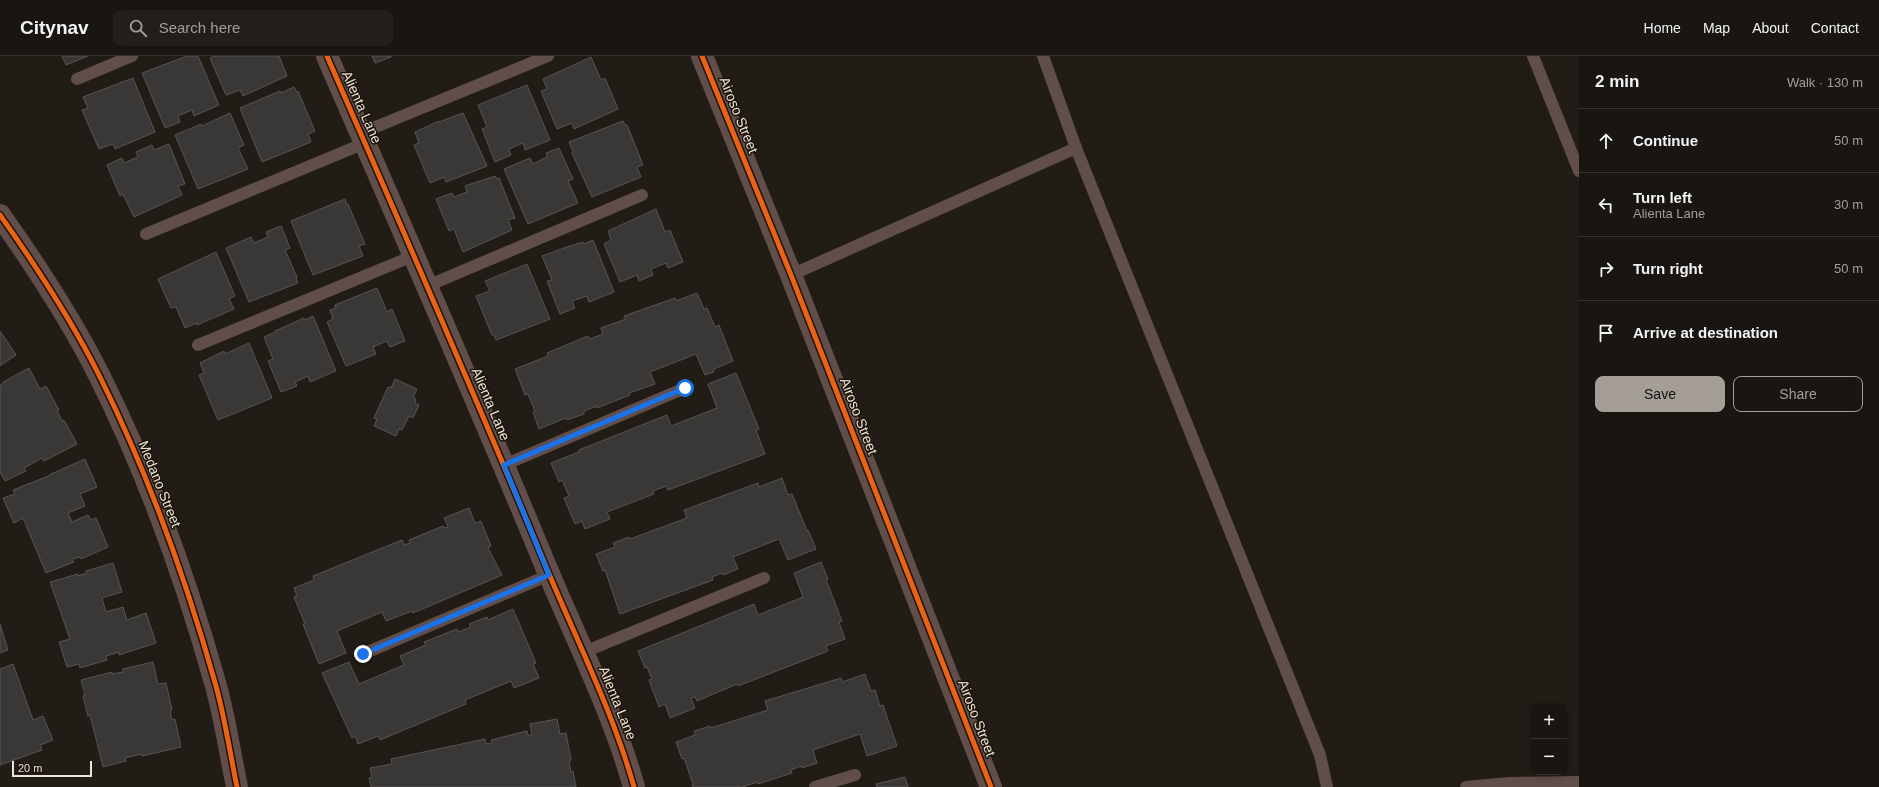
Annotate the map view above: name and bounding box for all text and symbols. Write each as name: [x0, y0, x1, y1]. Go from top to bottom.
search box: [113, 10, 393, 46]
text: Citynav: [20, 17, 89, 38]
icon: search: [127, 17, 149, 39]
text: Search here: [159, 19, 240, 36]
text: Home: [1644, 20, 1681, 36]
text: Map: [1703, 20, 1730, 36]
text: About: [1752, 20, 1789, 36]
text: Contact: [1811, 20, 1859, 36]
street label: Alienta Lane: [339, 68, 385, 146]
text: 2 min: [1595, 72, 1639, 91]
street label: Airoso Street: [716, 74, 762, 156]
text: Walk · 130 m: [1787, 75, 1863, 90]
icon: ahead: [1595, 130, 1617, 152]
text: Continue: [1633, 132, 1698, 149]
text: 50 m: [1834, 133, 1863, 148]
text: Turn left: [1633, 189, 1692, 206]
icon: left: [1595, 194, 1617, 216]
text: 30 m: [1834, 197, 1863, 212]
text: Alienta Lane: [1633, 206, 1705, 221]
icon: right: [1595, 258, 1617, 280]
text: Turn right: [1633, 260, 1703, 277]
text: 50 m: [1834, 261, 1863, 276]
icon: arrive: [1595, 322, 1617, 344]
text: Arrive at destination: [1633, 324, 1778, 341]
street label: Alienta Lane: [468, 365, 514, 443]
street label: Airoso Street: [837, 375, 881, 457]
button: Save: [1595, 376, 1725, 412]
button: Share: [1733, 376, 1863, 412]
route start: [676, 379, 694, 397]
street label: Medano Street: [135, 438, 185, 530]
route end: [354, 645, 372, 663]
street label: Alienta Lane: [596, 664, 640, 742]
street label: Airoso Street: [955, 677, 999, 759]
map controls: [1531, 703, 1567, 775]
button: +: [1531, 703, 1567, 739]
button: −: [1531, 739, 1567, 775]
scale bar: [12, 759, 92, 778]
text: 20 m: [18, 762, 42, 774]

